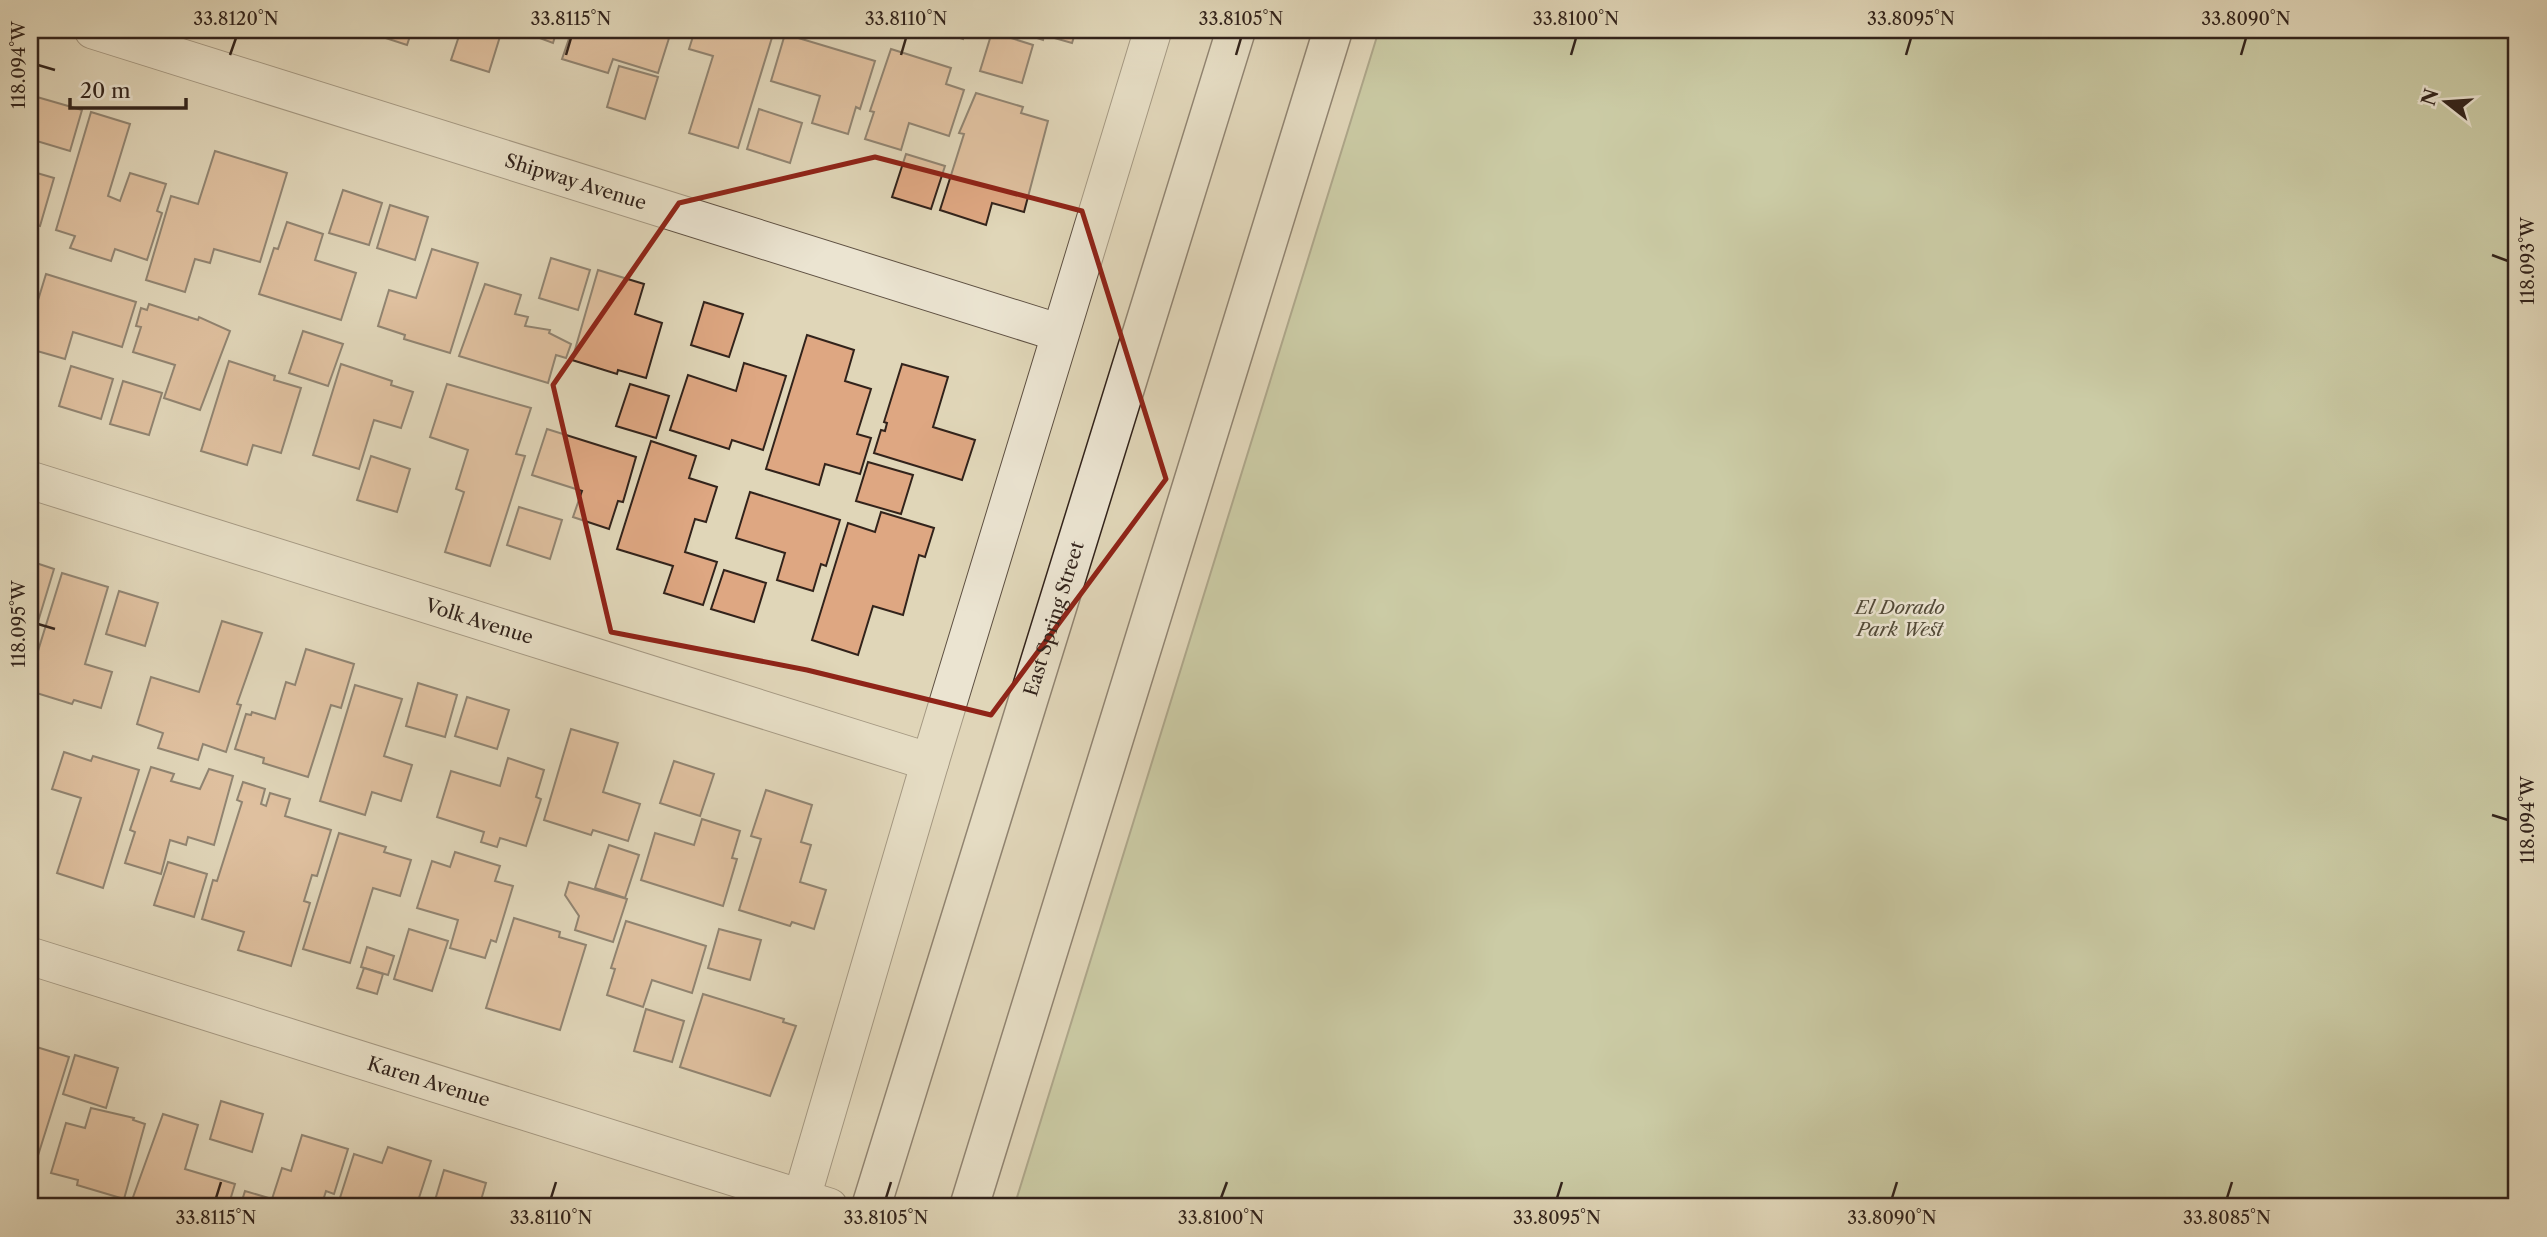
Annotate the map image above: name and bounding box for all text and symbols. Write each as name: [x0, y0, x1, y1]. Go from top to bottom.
text: 33.8120°N: [193, 8, 279, 30]
text: 33.8115°N: [531, 8, 612, 30]
text: 33.8110°N: [865, 8, 947, 30]
text: 33.8105°N: [1199, 8, 1284, 30]
text: 33.8100°N: [1533, 8, 1619, 30]
text: 33.8095°N: [1867, 8, 1955, 30]
text: 33.8090°N: [2201, 8, 2291, 30]
text: 118.094°W: [8, 20, 30, 109]
scale bar: [70, 66, 186, 110]
north arrow: [2410, 66, 2480, 136]
text: 20 m: [80, 78, 131, 103]
text: N: [2417, 86, 2444, 108]
street label: Shipway Avenue: [502, 148, 649, 214]
text: 118.093°W: [2517, 216, 2539, 305]
street label: East Spring Street: [1019, 538, 1088, 699]
text: 118.095°W: [8, 579, 30, 668]
street label: Volk Avenue: [422, 593, 536, 649]
park label: El Dorado Park West: [1853, 596, 1945, 641]
text: 118.094°W: [2517, 775, 2539, 864]
street label: Karen Avenue: [365, 1051, 493, 1111]
text: 33.8115°N: [176, 1207, 257, 1229]
text: 33.8110°N: [510, 1207, 592, 1229]
text: 33.8105°N: [844, 1207, 929, 1229]
text: 33.8100°N: [1178, 1207, 1264, 1229]
text: 33.8095°N: [1513, 1207, 1601, 1229]
text: 33.8090°N: [1847, 1207, 1937, 1229]
text: 33.8085°N: [2183, 1207, 2271, 1229]

